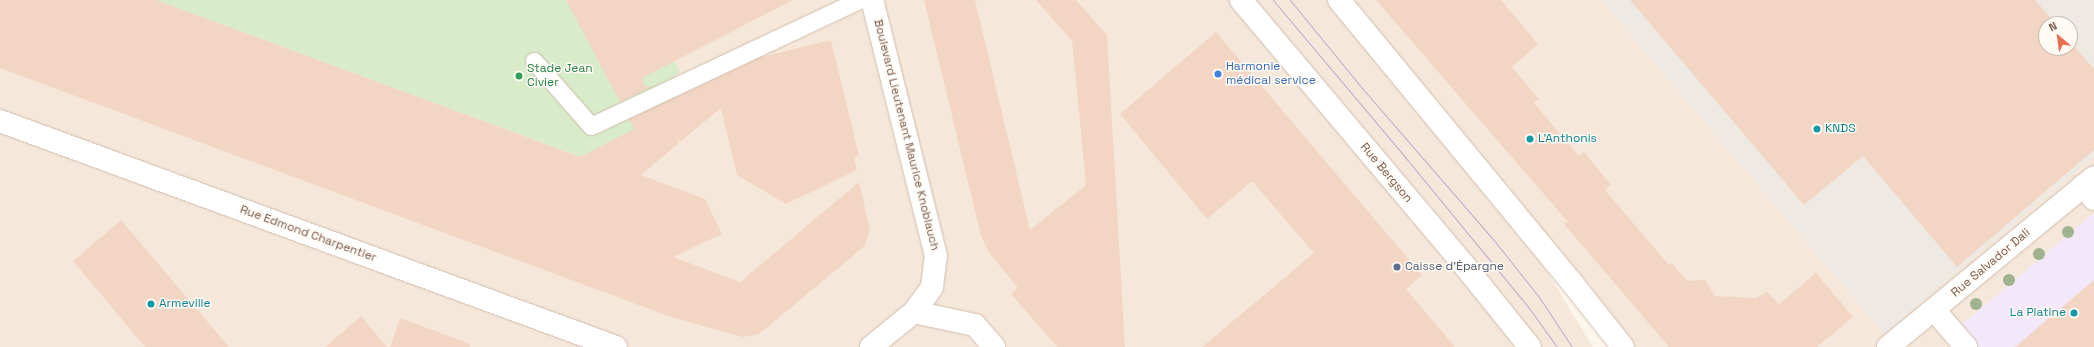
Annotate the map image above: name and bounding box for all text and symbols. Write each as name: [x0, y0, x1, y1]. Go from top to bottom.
north arrow: [2038, 16, 2078, 56]
street label: Boulevard Lieutenant Maurice Knoblauch: [870, 18, 942, 252]
text: N: [2046, 18, 2059, 34]
place label: Harmonie médical service: [1226, 60, 1316, 88]
place label: Stade Jean Civier: [527, 62, 593, 90]
marker: Harmonie médical service: [1213, 69, 1223, 79]
marker: Stade Jean Civier: [514, 71, 524, 81]
place label: KNDS: [1825, 122, 1856, 136]
marker: KNDS: [1812, 124, 1822, 134]
place label: L'Anthonis: [1538, 132, 1597, 146]
marker: L'Anthonis: [1525, 134, 1535, 144]
street label: Rue Bergson: [1357, 140, 1415, 206]
street label: Rue Edmond Charpentier: [238, 203, 378, 265]
street label: Rue Salvador Dali: [1949, 226, 2033, 300]
place label: Caisse d'Épargne: [1405, 260, 1504, 274]
marker: Caisse d'Épargne: [1392, 262, 1402, 272]
place label: Armeville: [159, 297, 211, 311]
marker: Armeville: [146, 299, 156, 309]
place label: La Platine: [2010, 306, 2066, 320]
marker: La Platine: [2069, 308, 2079, 318]

